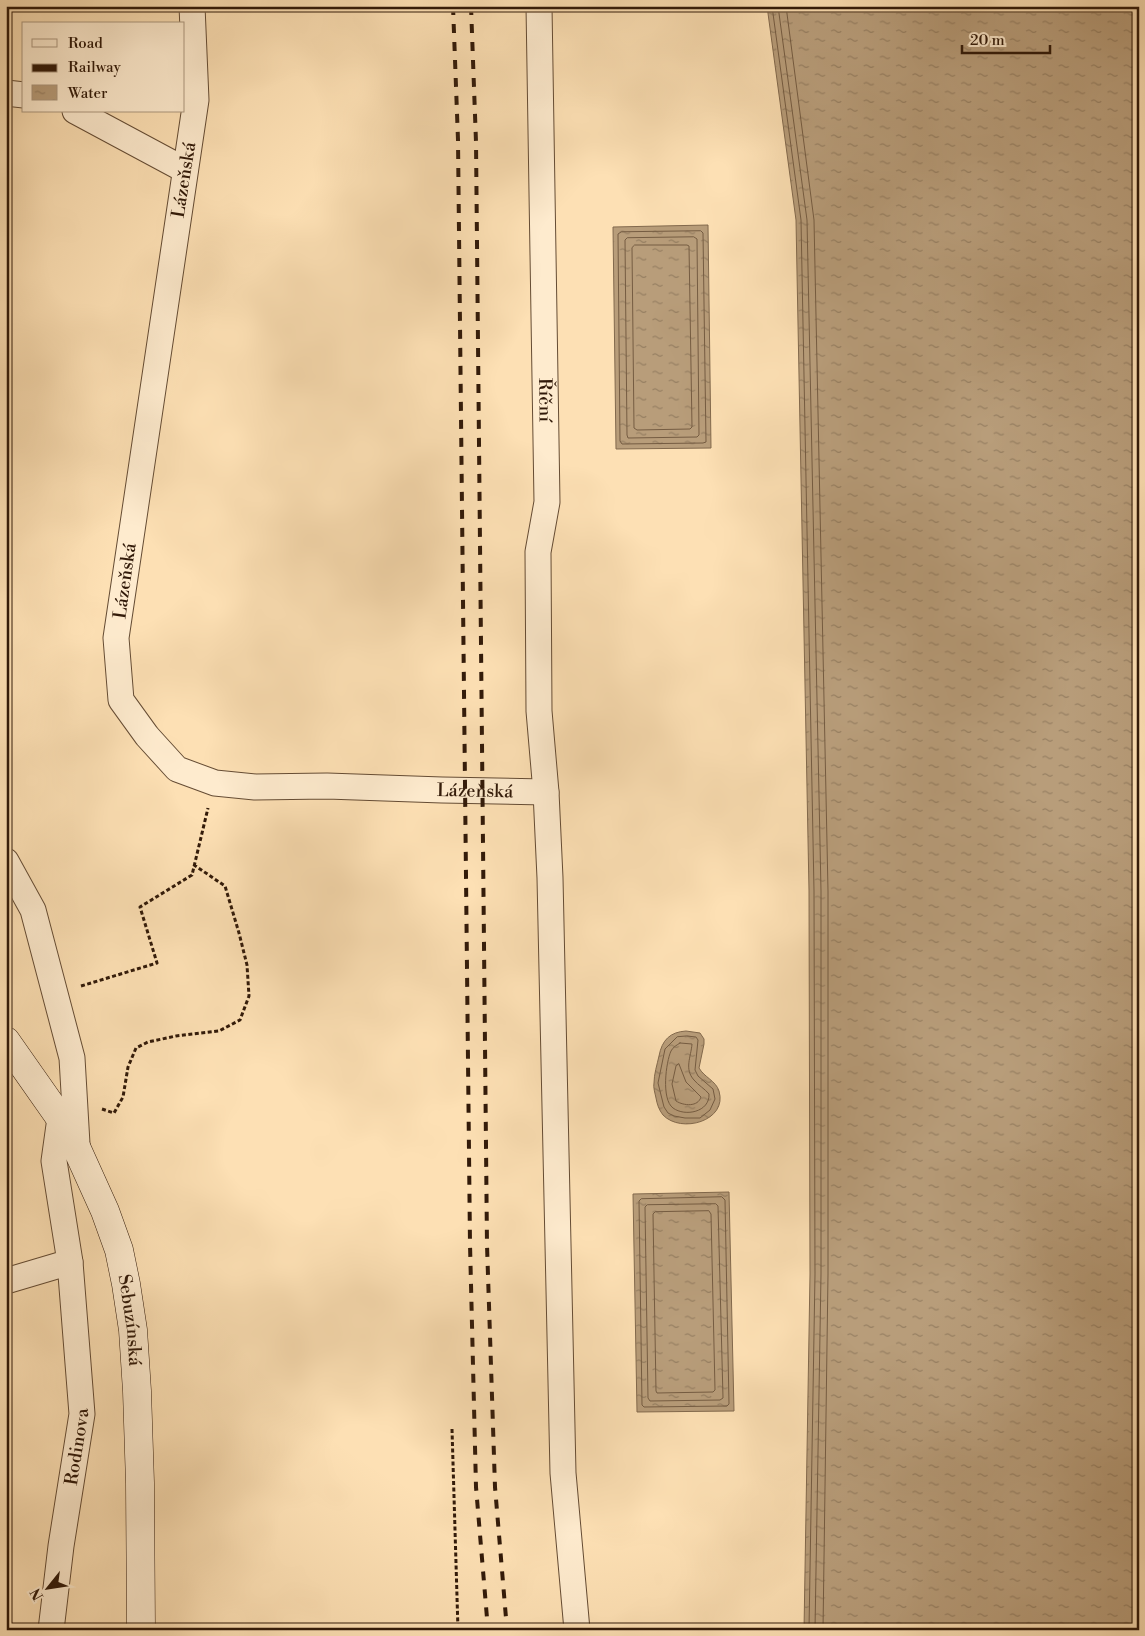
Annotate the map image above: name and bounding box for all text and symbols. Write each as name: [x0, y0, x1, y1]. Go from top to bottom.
legend: [22, 22, 185, 112]
scale bar: [962, 22, 1050, 54]
text: 20 m: [970, 31, 1005, 50]
text: Road: [68, 34, 103, 53]
text: Railway: [68, 58, 122, 77]
text: Water: [67, 84, 108, 103]
street label: Lázeňská: [167, 140, 201, 220]
street label: Říční: [533, 378, 557, 423]
street label: Lázeňská: [108, 541, 142, 620]
street label: Lázeňská: [437, 778, 514, 803]
street label: Sebuzínská: [113, 1272, 147, 1368]
street label: Rodinova: [59, 1407, 94, 1487]
north arrow: [22, 1564, 72, 1614]
text: N: [27, 1585, 48, 1603]

